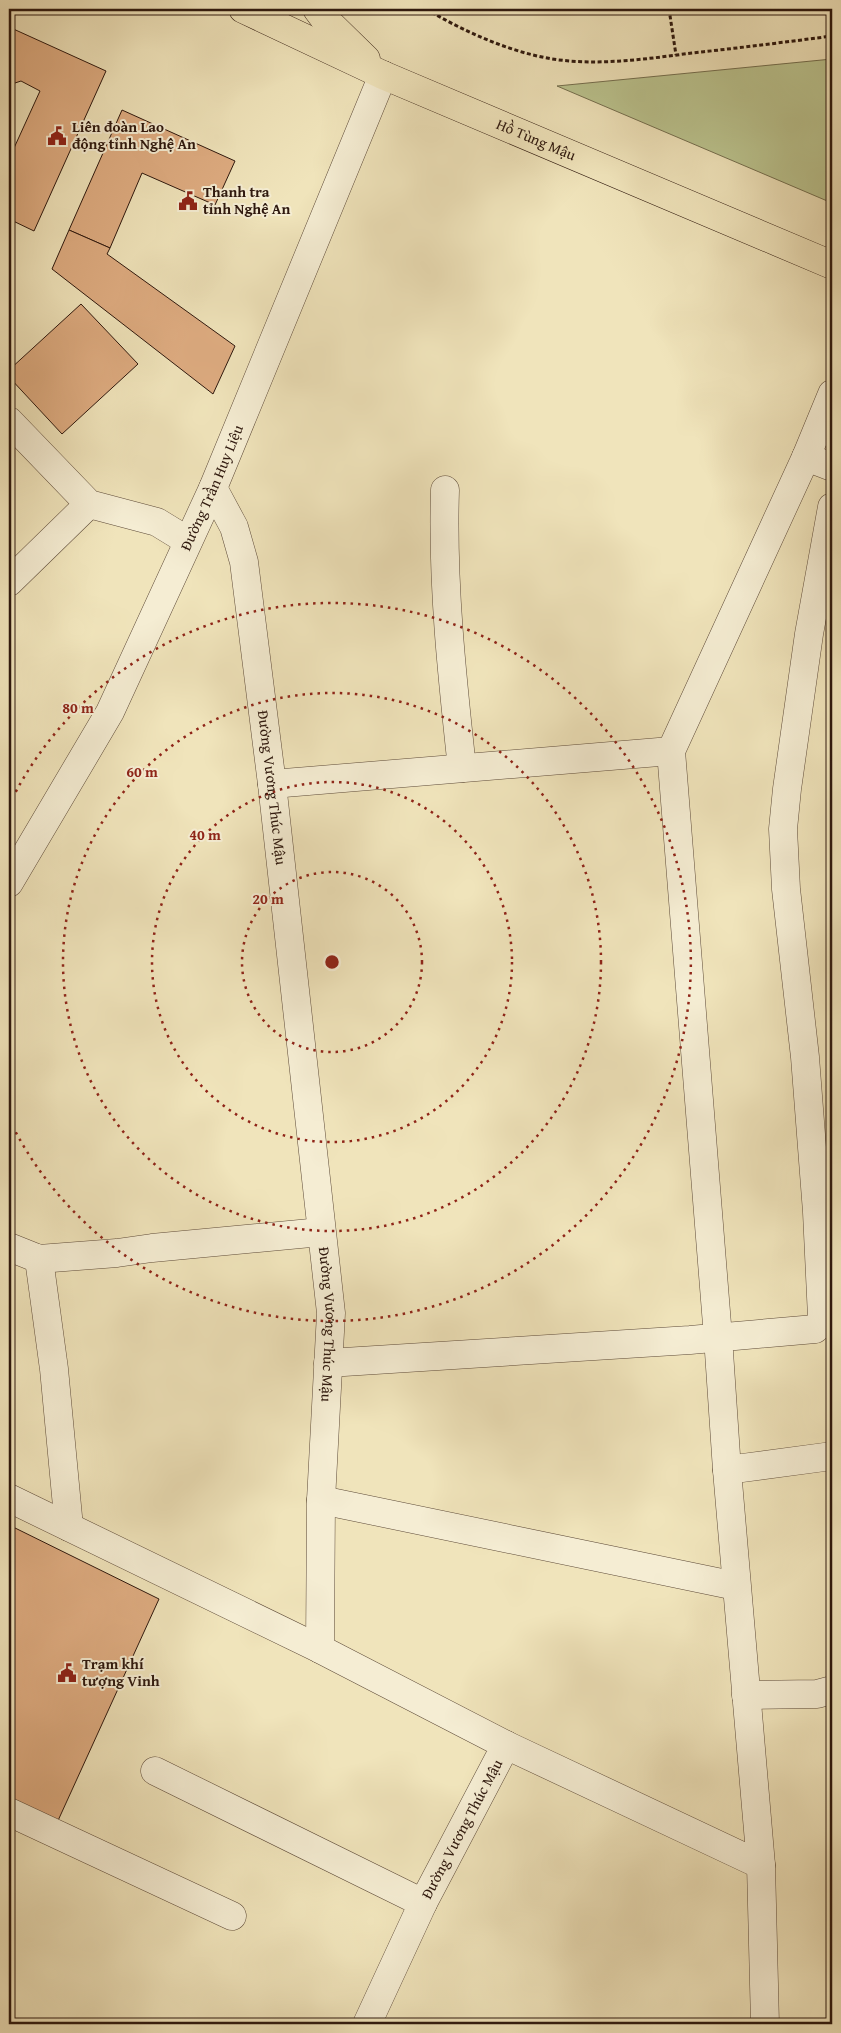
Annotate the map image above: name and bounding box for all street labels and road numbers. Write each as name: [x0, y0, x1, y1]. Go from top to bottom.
street label: Hồ Tùng Mậu: [493, 113, 580, 166]
street label: Đường Trần Huy Liệu: [175, 421, 248, 554]
street label: Đường Vương Thúc Mậu: [253, 709, 292, 867]
street label: Đường Vương Thúc Mậu: [314, 1246, 342, 1403]
street label: Đường Vương Thúc Mậu: [416, 1754, 508, 1902]

